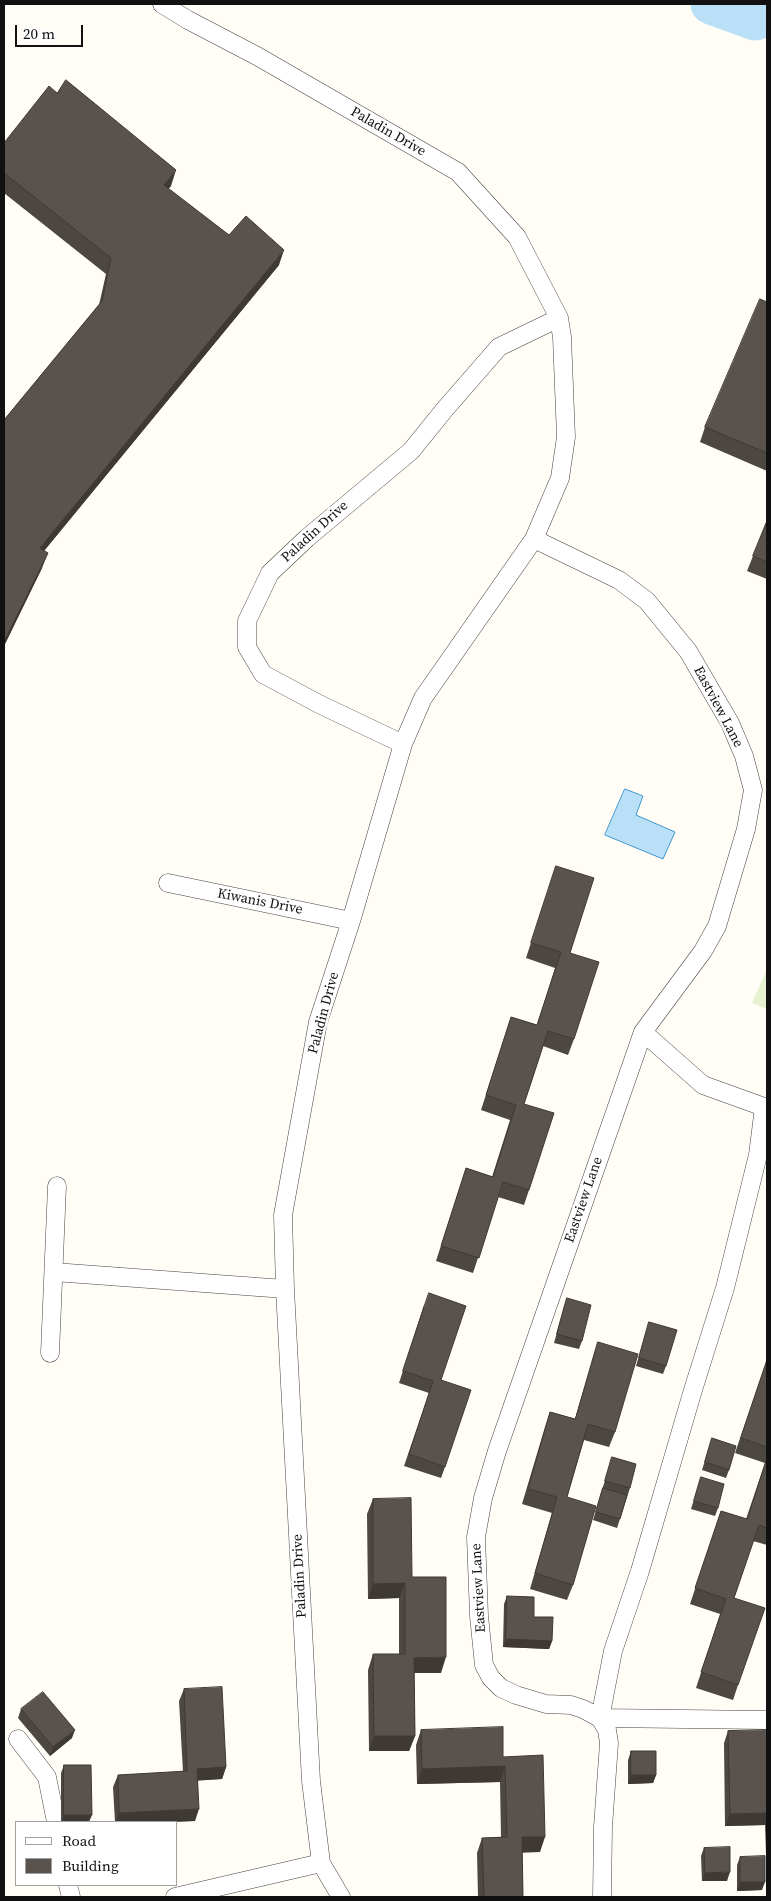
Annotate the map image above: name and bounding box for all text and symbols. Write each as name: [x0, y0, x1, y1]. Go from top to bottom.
scale bar: [18, 15, 85, 47]
text: 20 m: [23, 23, 55, 44]
street label: Paladin Drive: [347, 104, 429, 160]
street label: Paladin Drive: [278, 498, 352, 566]
street label: Eastview Lane: [690, 664, 746, 750]
street label: Kiwanis Drive: [216, 885, 304, 919]
street label: Paladin Drive: [305, 970, 343, 1056]
street label: Eastview Lane: [561, 1155, 607, 1245]
street label: Paladin Drive: [289, 1534, 311, 1618]
street label: Eastview Lane: [468, 1543, 490, 1633]
legend: [15, 1821, 178, 1886]
text: Road: [62, 1830, 96, 1851]
text: Building: [62, 1855, 119, 1876]

